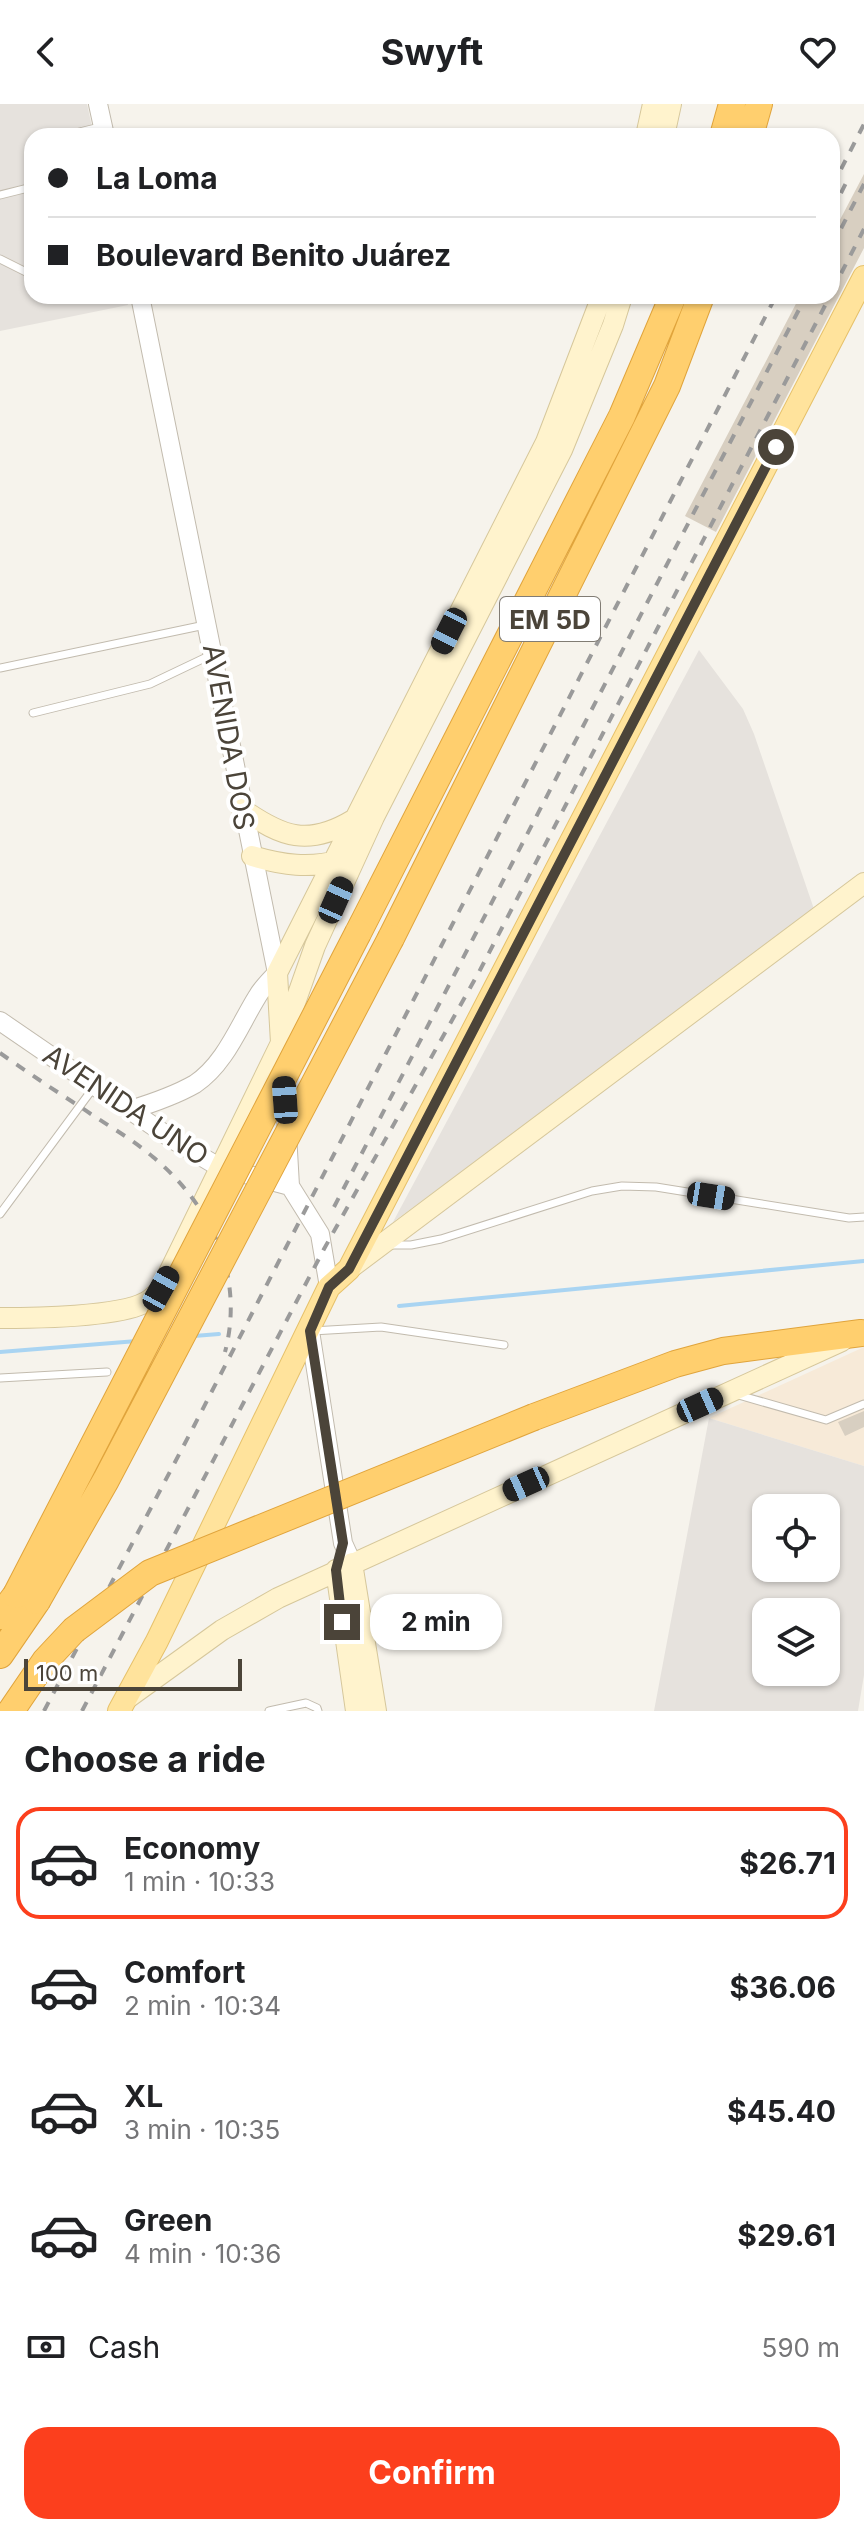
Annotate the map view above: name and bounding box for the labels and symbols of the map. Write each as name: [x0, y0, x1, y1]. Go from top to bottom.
route start: [758, 429, 794, 465]
road number: EM 5D: [500, 597, 600, 641]
car: [427, 604, 471, 658]
street label: AVENIDA DOS: [196, 641, 262, 833]
car: [315, 873, 357, 927]
street label: AVENIDA UNO: [37, 1037, 215, 1173]
car: [271, 1075, 299, 1125]
car: [685, 1180, 737, 1212]
car: [139, 1262, 183, 1316]
car: [673, 1384, 727, 1426]
car: [499, 1463, 553, 1505]
callout: 2 min: [370, 1594, 502, 1650]
route end: [324, 1604, 360, 1640]
scale bar: [24, 1655, 242, 1691]

